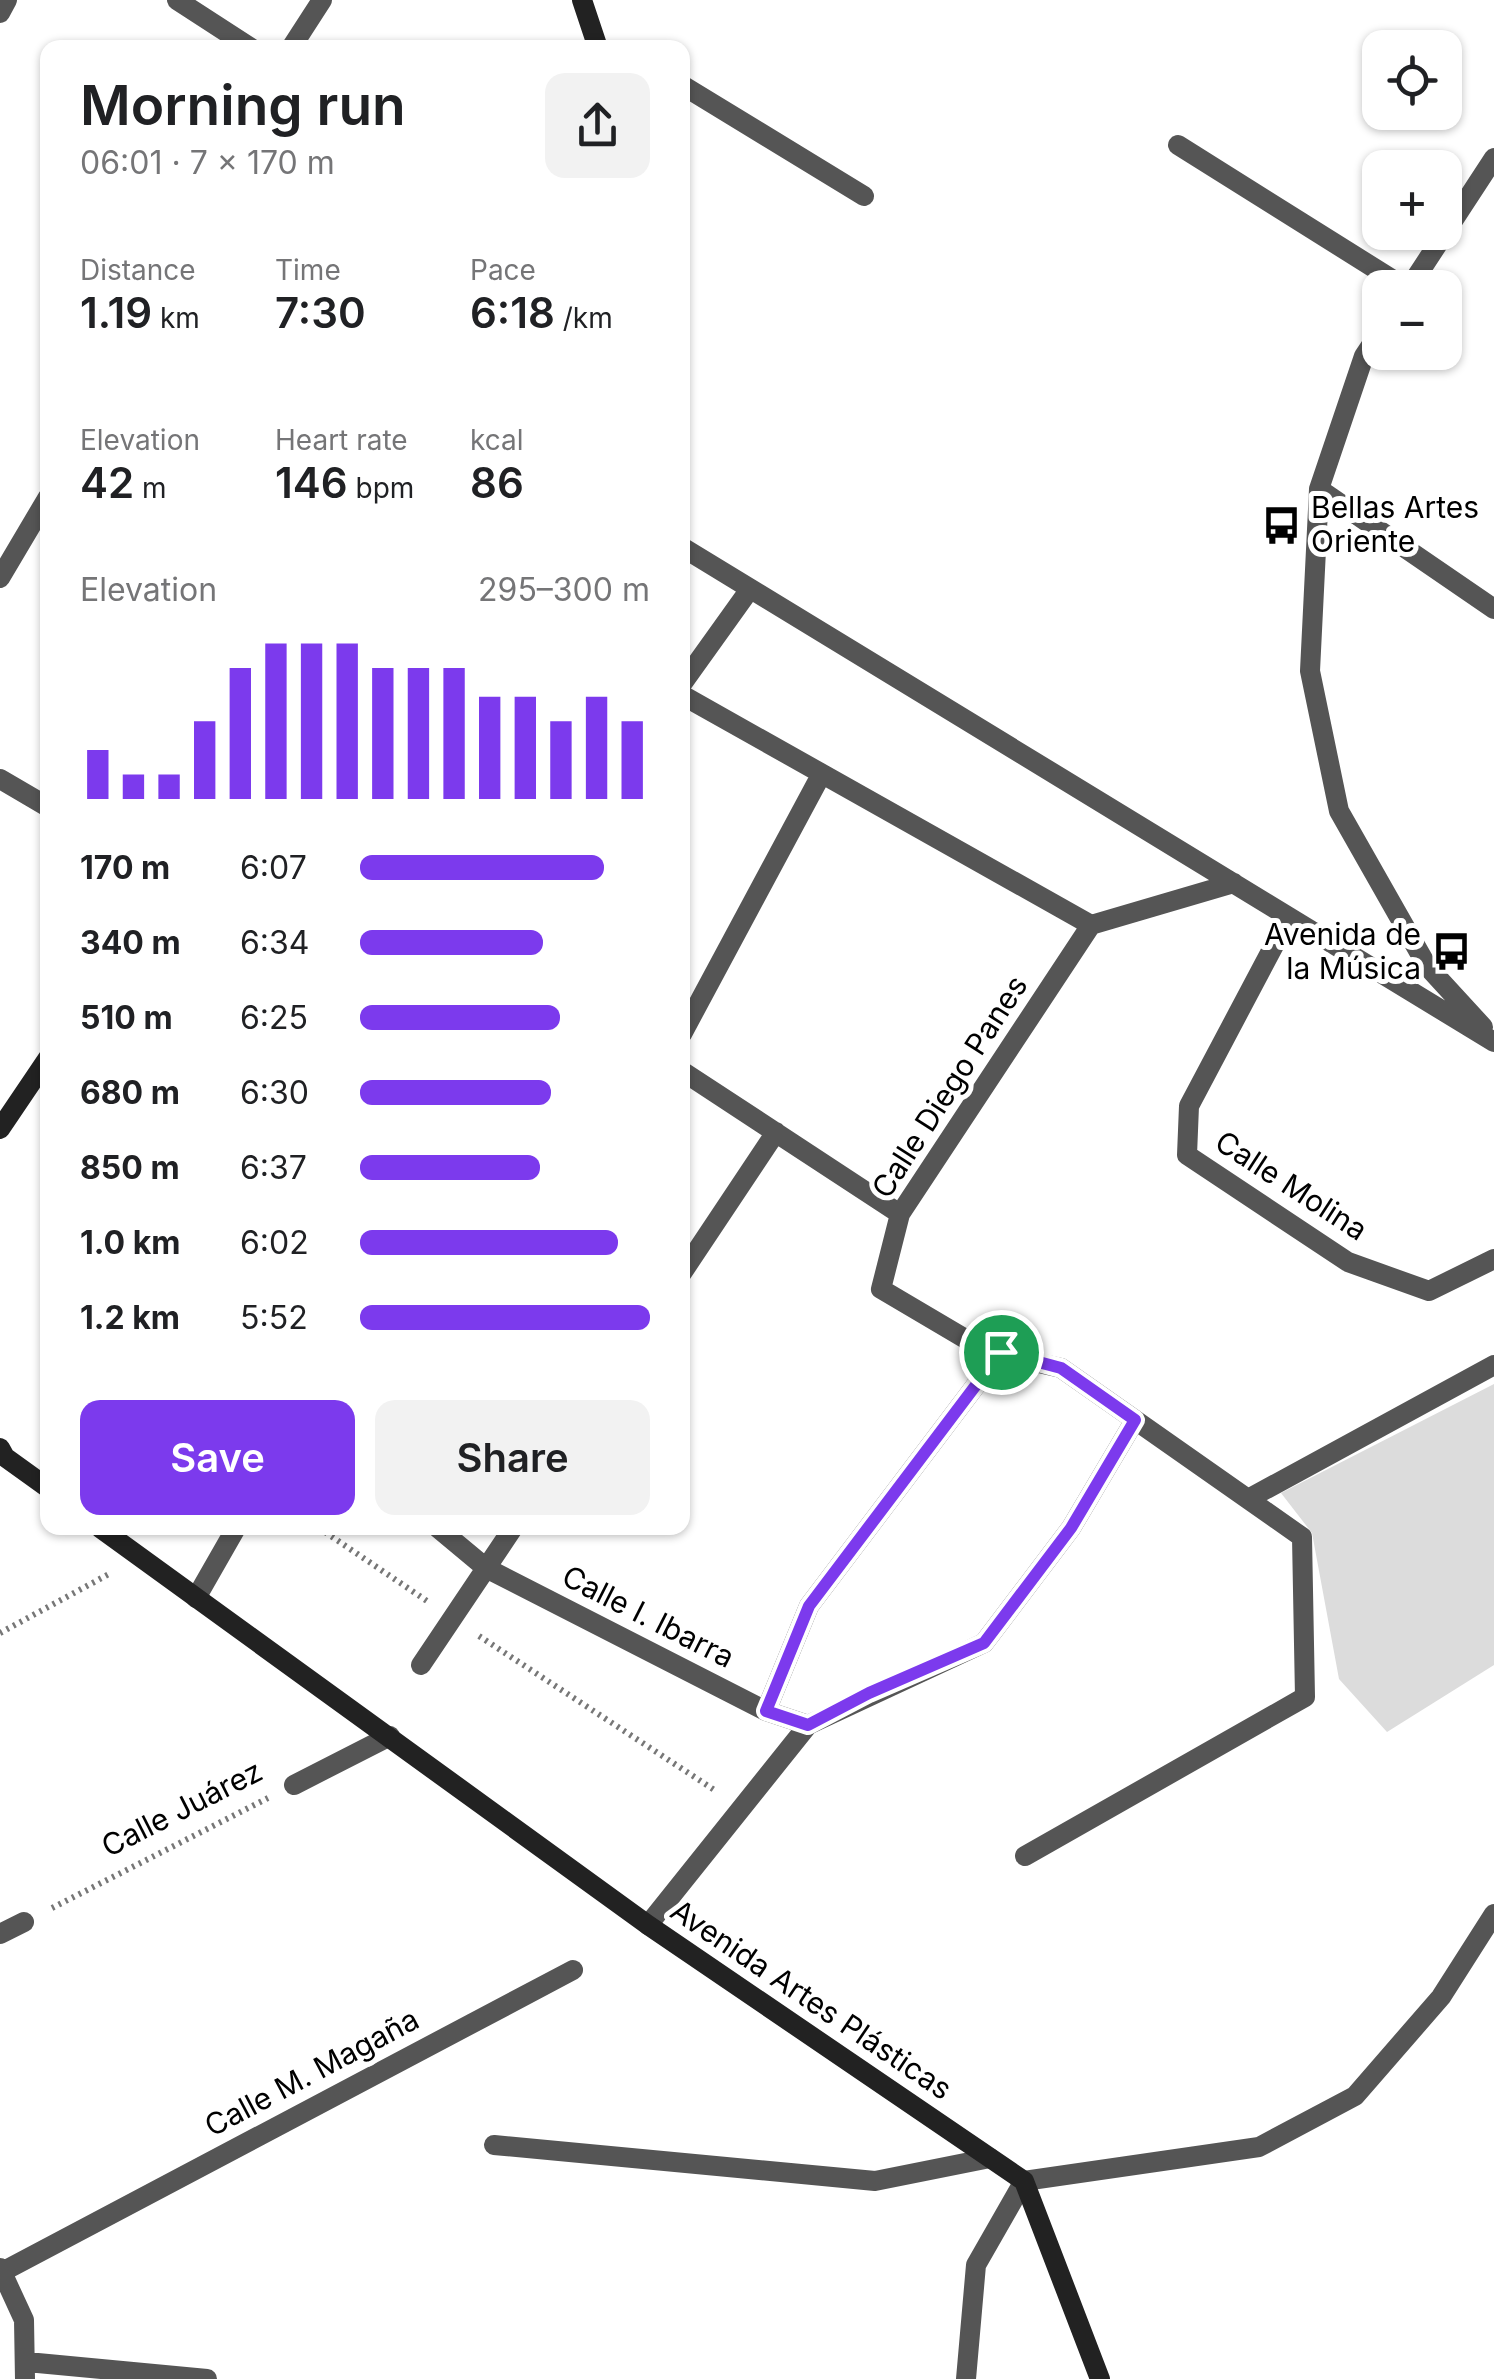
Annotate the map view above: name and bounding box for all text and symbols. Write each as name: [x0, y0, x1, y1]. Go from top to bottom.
map controls: [1362, 30, 1462, 370]
button: locate: [1362, 30, 1462, 130]
text: Morning run: [80, 72, 406, 138]
button: share: [545, 73, 650, 178]
text: 06:01 · 7 × 170 m: [80, 143, 335, 182]
button: +: [1362, 150, 1462, 250]
text: Distance: [80, 253, 196, 287]
text: Time: [275, 253, 341, 287]
text: Pace: [470, 253, 536, 287]
button: −: [1362, 270, 1462, 370]
text: 1.19: [80, 287, 152, 338]
text: 7:30: [275, 287, 366, 338]
text: 6:18: [470, 287, 555, 338]
text: km: [152, 301, 200, 335]
text: /km: [555, 301, 613, 335]
text: Elevation: [80, 423, 200, 457]
text: Heart rate: [275, 423, 408, 457]
text: kcal: [470, 423, 524, 457]
text: 42: [80, 457, 134, 508]
text: 146: [275, 457, 348, 508]
text: 86: [470, 457, 524, 508]
text: m: [134, 471, 167, 505]
text: bpm: [348, 471, 414, 505]
place label: Bellas Artes Oriente: [1311, 489, 1479, 559]
bus stop icon: Bellas Artes Oriente: [1260, 504, 1302, 546]
text: Elevation: [80, 570, 217, 609]
text: 295–300 m: [478, 570, 650, 609]
text: 170 m: [80, 848, 170, 887]
text: 6:07: [240, 848, 307, 887]
place label: Avenida de la Música: [1264, 916, 1421, 986]
text: 340 m: [80, 923, 181, 962]
text: 6:34: [240, 923, 310, 962]
bus stop icon: Avenida de la Música: [1430, 931, 1472, 973]
street label: Calle Diego Panes: [864, 969, 1034, 1204]
text: 510 m: [80, 998, 173, 1037]
text: 6:25: [240, 998, 308, 1037]
text: 680 m: [80, 1073, 180, 1112]
text: 6:30: [240, 1073, 309, 1112]
street label: Calle Molina: [1209, 1123, 1374, 1247]
text: 850 m: [80, 1148, 180, 1187]
text: 6:37: [240, 1148, 307, 1187]
text: 1.0 km: [80, 1223, 180, 1262]
text: 6:02: [240, 1223, 309, 1262]
text: 1.2 km: [80, 1298, 180, 1337]
text: 5:52: [240, 1298, 308, 1337]
pin: [959, 1310, 1044, 1395]
icon: arrive: [974, 1325, 1029, 1380]
button: Save: [80, 1400, 355, 1515]
button: Share: [375, 1400, 650, 1515]
street label: Calle I. Ibarra: [557, 1557, 740, 1675]
street label: Calle Juárez: [95, 1752, 268, 1864]
street label: Avenida Artes Plásticas: [664, 1892, 959, 2107]
street label: Calle M. Magaña: [198, 2001, 425, 2144]

